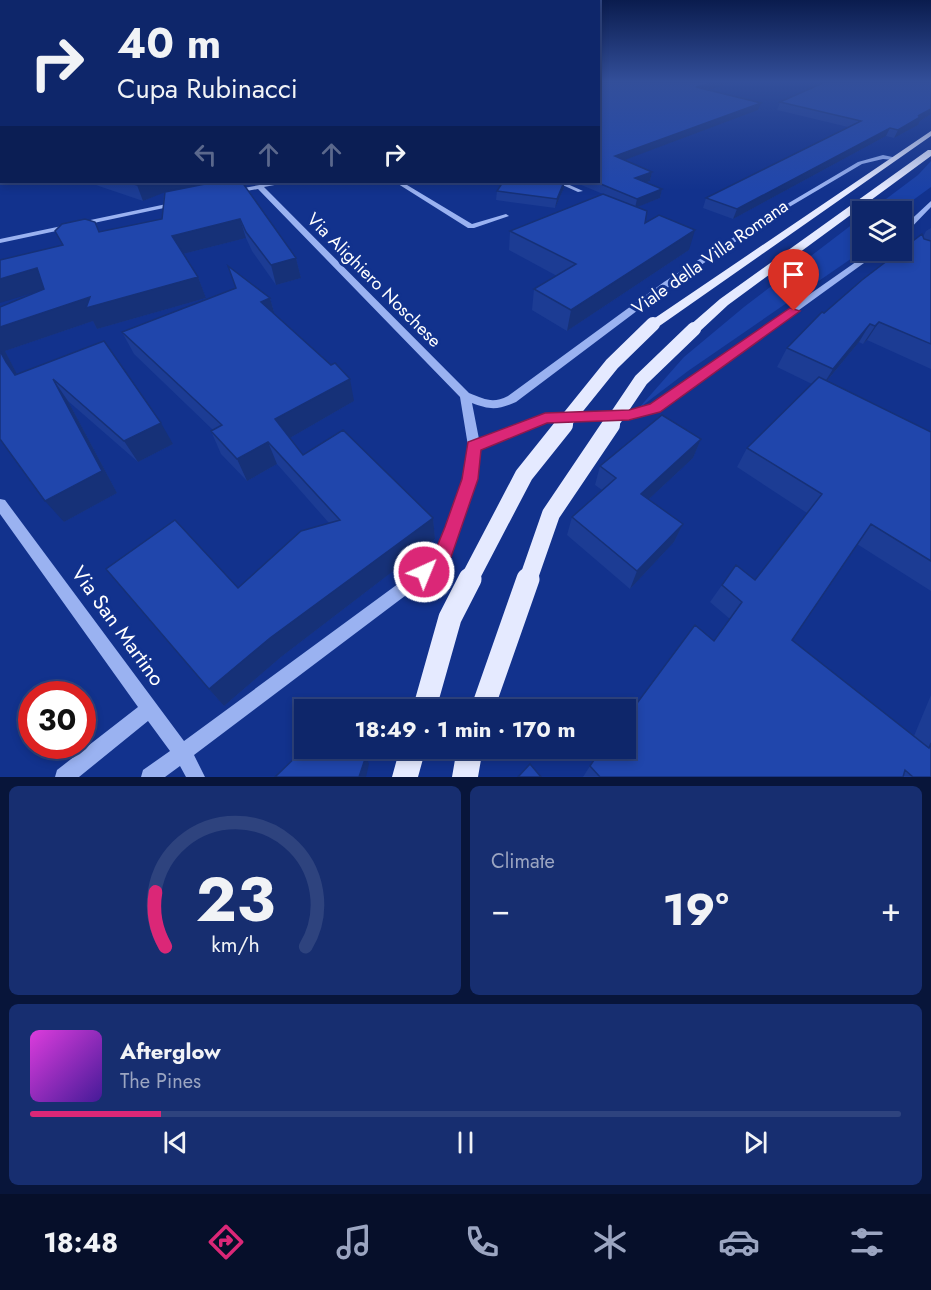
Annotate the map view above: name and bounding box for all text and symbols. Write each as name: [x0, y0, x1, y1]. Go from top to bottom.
text: 40 m: [117, 13, 221, 74]
icon: right: [18, 24, 96, 102]
text: Cupa Rubinacci: [117, 69, 298, 108]
icon: left: [189, 138, 222, 171]
icon: ahead: [252, 138, 285, 171]
icon: ahead: [315, 138, 348, 171]
icon: right: [378, 138, 411, 171]
street label: Viale della Villa Romana: [627, 193, 793, 321]
map controls: [852, 201, 912, 261]
button: layers: [852, 201, 912, 261]
street label: Via Alighiero Noschese: [301, 207, 447, 353]
pin: [768, 249, 819, 311]
icon: arrive: [777, 258, 810, 291]
position arrow: [392, 540, 456, 604]
street label: Via San Martino: [64, 560, 172, 692]
speed limit sign: 30: [18, 681, 96, 759]
text: 18:49 · 1 min · 170 m: [355, 713, 575, 745]
text: Climate: [491, 847, 555, 876]
text: 23: [195, 854, 275, 944]
text: 19°: [662, 877, 729, 942]
text: −: [491, 886, 510, 933]
text: +: [881, 886, 901, 933]
text: km/h: [211, 930, 259, 961]
text: Afterglow: [120, 1035, 221, 1067]
text: The Pines: [120, 1067, 201, 1096]
icon: previous: [159, 1126, 192, 1159]
icon: pause: [449, 1126, 482, 1159]
icon: next: [739, 1126, 772, 1159]
icon: directions: [205, 1221, 247, 1263]
icon: music: [333, 1221, 375, 1263]
icon: phone: [461, 1221, 503, 1263]
icon: climate: [589, 1221, 631, 1263]
icon: car: [718, 1221, 760, 1263]
icon: filters: [846, 1221, 888, 1263]
text: 18:48: [43, 1223, 118, 1262]

